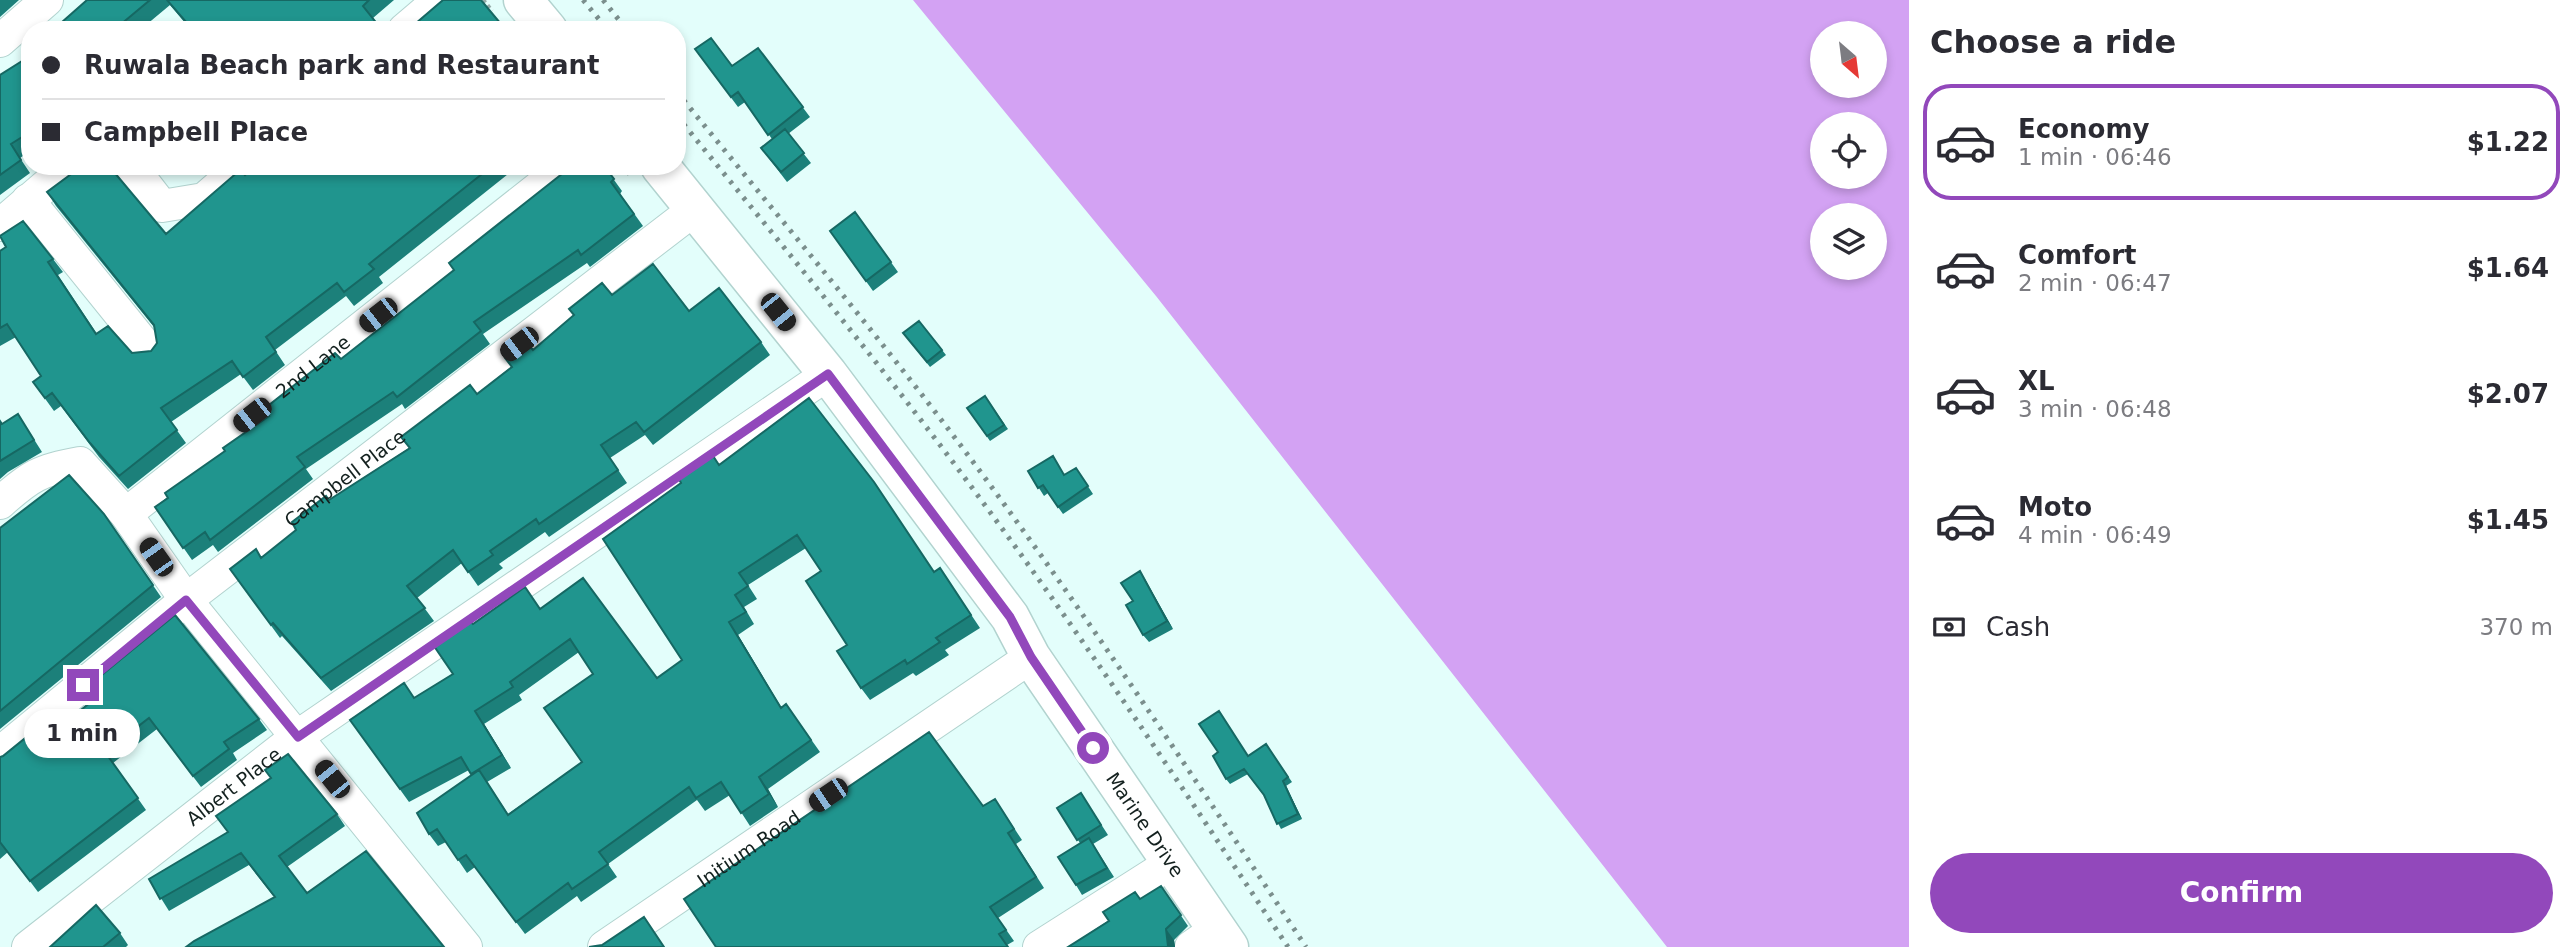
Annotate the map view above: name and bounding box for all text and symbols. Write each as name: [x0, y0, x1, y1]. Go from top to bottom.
north arrow: [1810, 21, 1886, 98]
map controls: [1810, 21, 1887, 280]
text: Choose a ride: [1930, 23, 2176, 61]
text: Ruwala Beach park and Restaurant: [84, 50, 600, 80]
icon: car: [1934, 111, 1997, 174]
button: locate: [1810, 112, 1887, 189]
text: Economy: [2018, 114, 2149, 144]
text: Campbell Place: [84, 117, 308, 147]
text: $1.22: [2467, 127, 2549, 157]
text: 1 min · 06:46: [2018, 144, 2172, 170]
button: layers: [1810, 203, 1887, 280]
icon: car: [1934, 237, 1997, 300]
text: Comfort: [2018, 240, 2136, 270]
text: $1.64: [2467, 253, 2549, 283]
text: 2 min · 06:47: [2018, 270, 2172, 296]
car: [757, 289, 800, 335]
car: [355, 294, 402, 336]
car: [496, 323, 543, 365]
street label: 2nd Lane: [271, 330, 354, 402]
icon: car: [1934, 363, 1997, 426]
text: XL: [2018, 366, 2055, 396]
text: $2.07: [2467, 379, 2549, 409]
car: [229, 394, 276, 436]
text: 3 min · 06:48: [2018, 396, 2172, 422]
street label: Campbell Place: [280, 425, 410, 531]
icon: car: [1934, 489, 1997, 552]
text: Moto: [2018, 492, 2092, 522]
text: $1.45: [2467, 505, 2549, 535]
text: 4 min · 06:49: [2018, 522, 2172, 548]
car: [136, 534, 177, 580]
icon: cash: [1930, 608, 1968, 646]
text: Cash: [1986, 612, 2050, 642]
text: 370 m: [2479, 614, 2553, 640]
route end: [67, 669, 99, 701]
callout: 1 min: [25, 710, 141, 758]
text: 1 min: [46, 720, 118, 746]
route start: [1077, 732, 1109, 764]
street label: Albert Place: [182, 743, 285, 830]
car: [311, 756, 354, 802]
street label: Marine Drive: [1102, 768, 1189, 881]
car: [805, 775, 852, 815]
street label: Initium Road: [693, 806, 805, 891]
button: Confirm: [1930, 853, 2553, 933]

